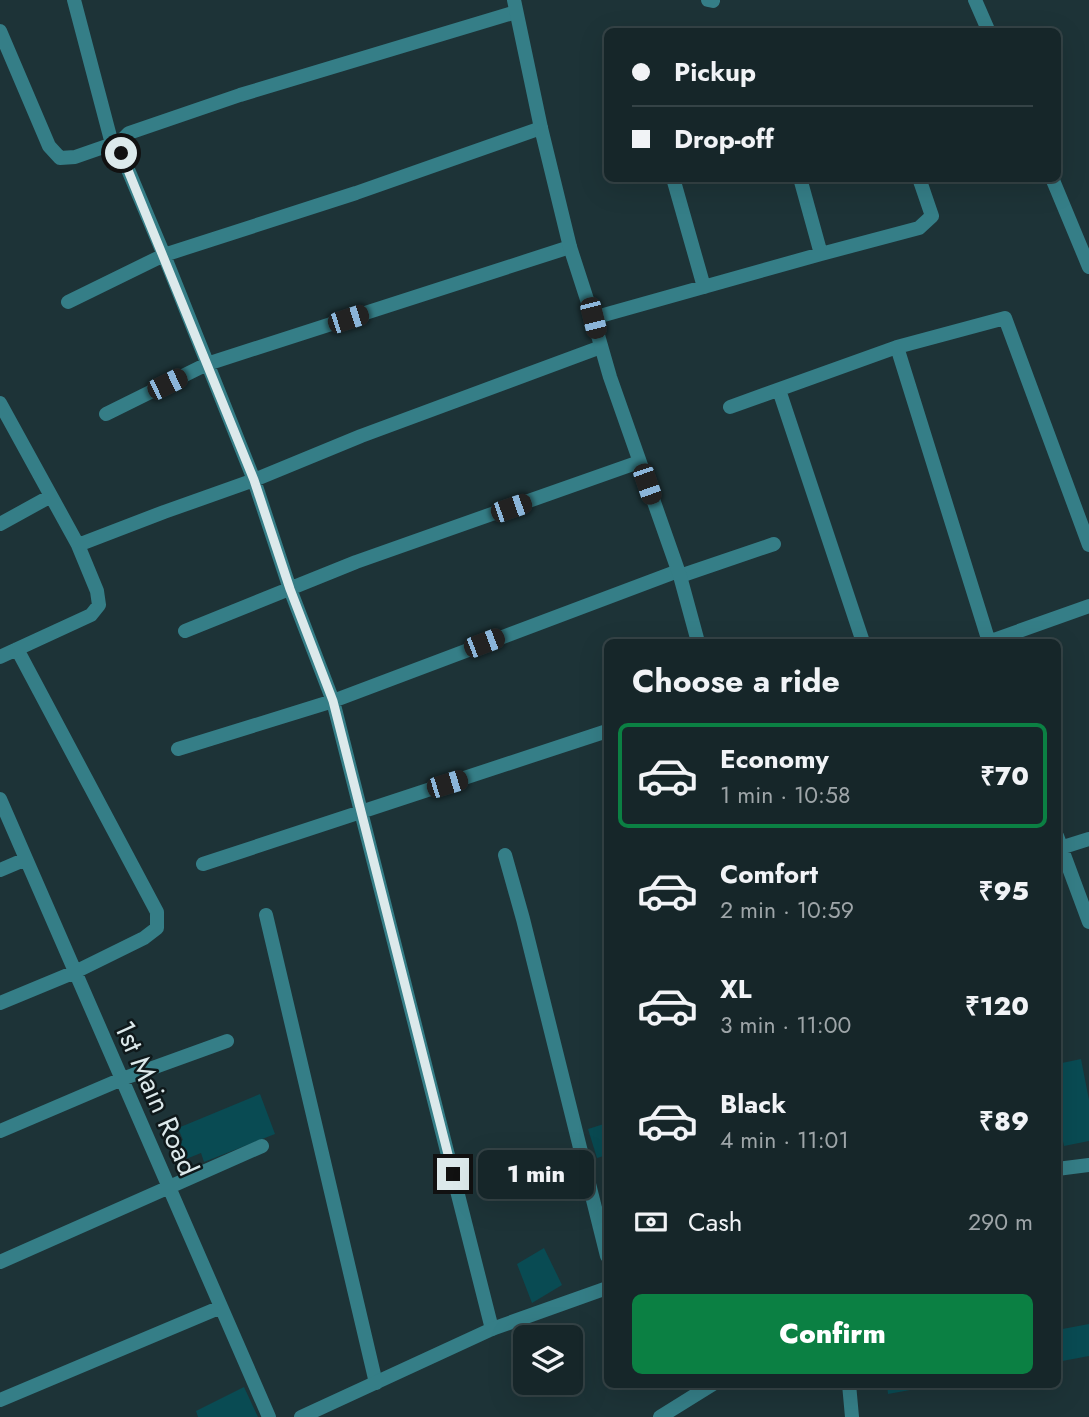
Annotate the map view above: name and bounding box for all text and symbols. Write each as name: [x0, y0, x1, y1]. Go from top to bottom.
text: Pickup: [674, 53, 756, 91]
text: Drop-off: [674, 120, 774, 158]
route start: [105, 137, 137, 169]
car: [578, 295, 609, 341]
car: [325, 303, 372, 335]
car: [144, 365, 191, 403]
car: [631, 461, 664, 507]
car: [488, 491, 535, 525]
car: [461, 626, 508, 660]
text: Choose a ride: [632, 658, 840, 704]
text: Economy: [720, 740, 829, 778]
icon: car: [636, 744, 699, 807]
text: ₹70: [980, 757, 1029, 795]
car: [424, 768, 471, 800]
text: 1 min · 10:58: [720, 778, 851, 812]
text: Comfort: [720, 855, 818, 893]
icon: car: [636, 859, 699, 922]
text: ₹95: [979, 872, 1029, 910]
text: 2 min · 10:59: [720, 893, 854, 927]
text: XL: [720, 970, 752, 1008]
icon: car: [636, 974, 699, 1037]
text: ₹120: [965, 987, 1029, 1025]
text: 3 min · 11:00: [720, 1008, 851, 1042]
street label: 1st Main Road: [104, 1014, 209, 1182]
text: Black: [720, 1085, 786, 1123]
icon: car: [636, 1089, 699, 1152]
text: ₹89: [979, 1102, 1029, 1140]
text: 4 min · 11:01: [720, 1123, 849, 1157]
callout: 1 min: [477, 1150, 593, 1198]
text: 1 min: [507, 1157, 565, 1191]
route end: [437, 1158, 469, 1190]
icon: cash: [632, 1203, 670, 1241]
text: Cash: [688, 1203, 742, 1241]
text: 290 m: [968, 1205, 1033, 1239]
button: Confirm: [632, 1294, 1033, 1374]
map controls: [513, 1325, 583, 1395]
button: layers: [513, 1325, 583, 1395]

